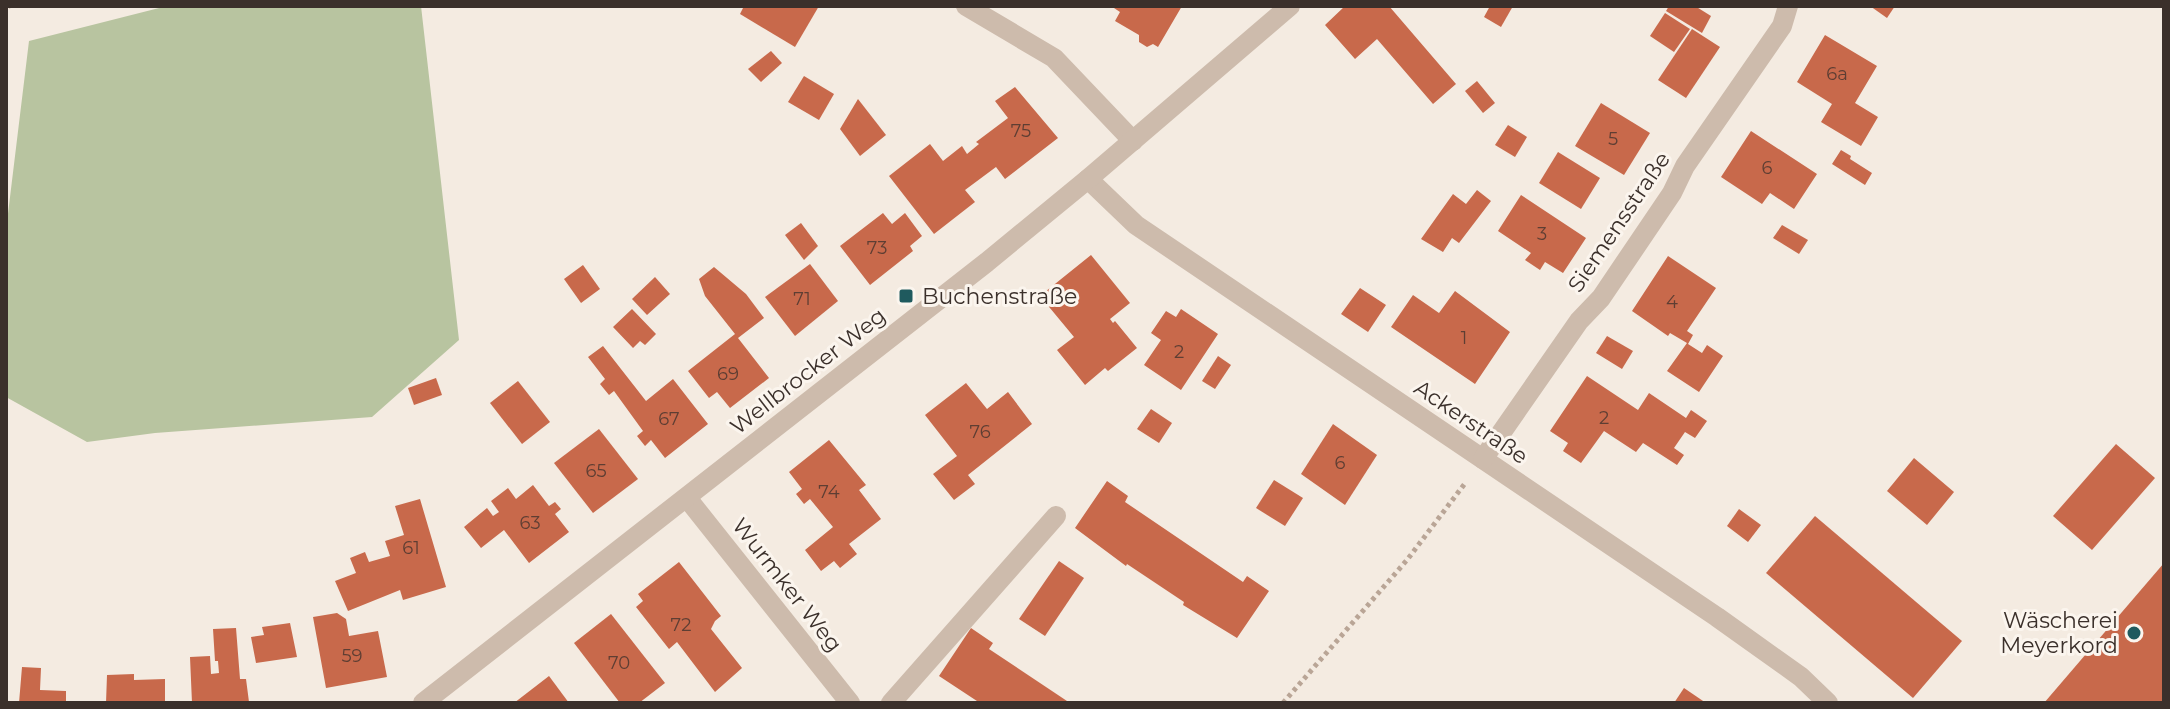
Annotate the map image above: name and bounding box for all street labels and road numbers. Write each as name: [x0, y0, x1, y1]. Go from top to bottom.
street label: Siemensstraße: [1562, 147, 1676, 297]
street label: Wellbrocker Weg: [725, 302, 891, 440]
street label: Ackerstraße: [1409, 374, 1533, 470]
street label: Wurmker Weg: [726, 513, 848, 657]

